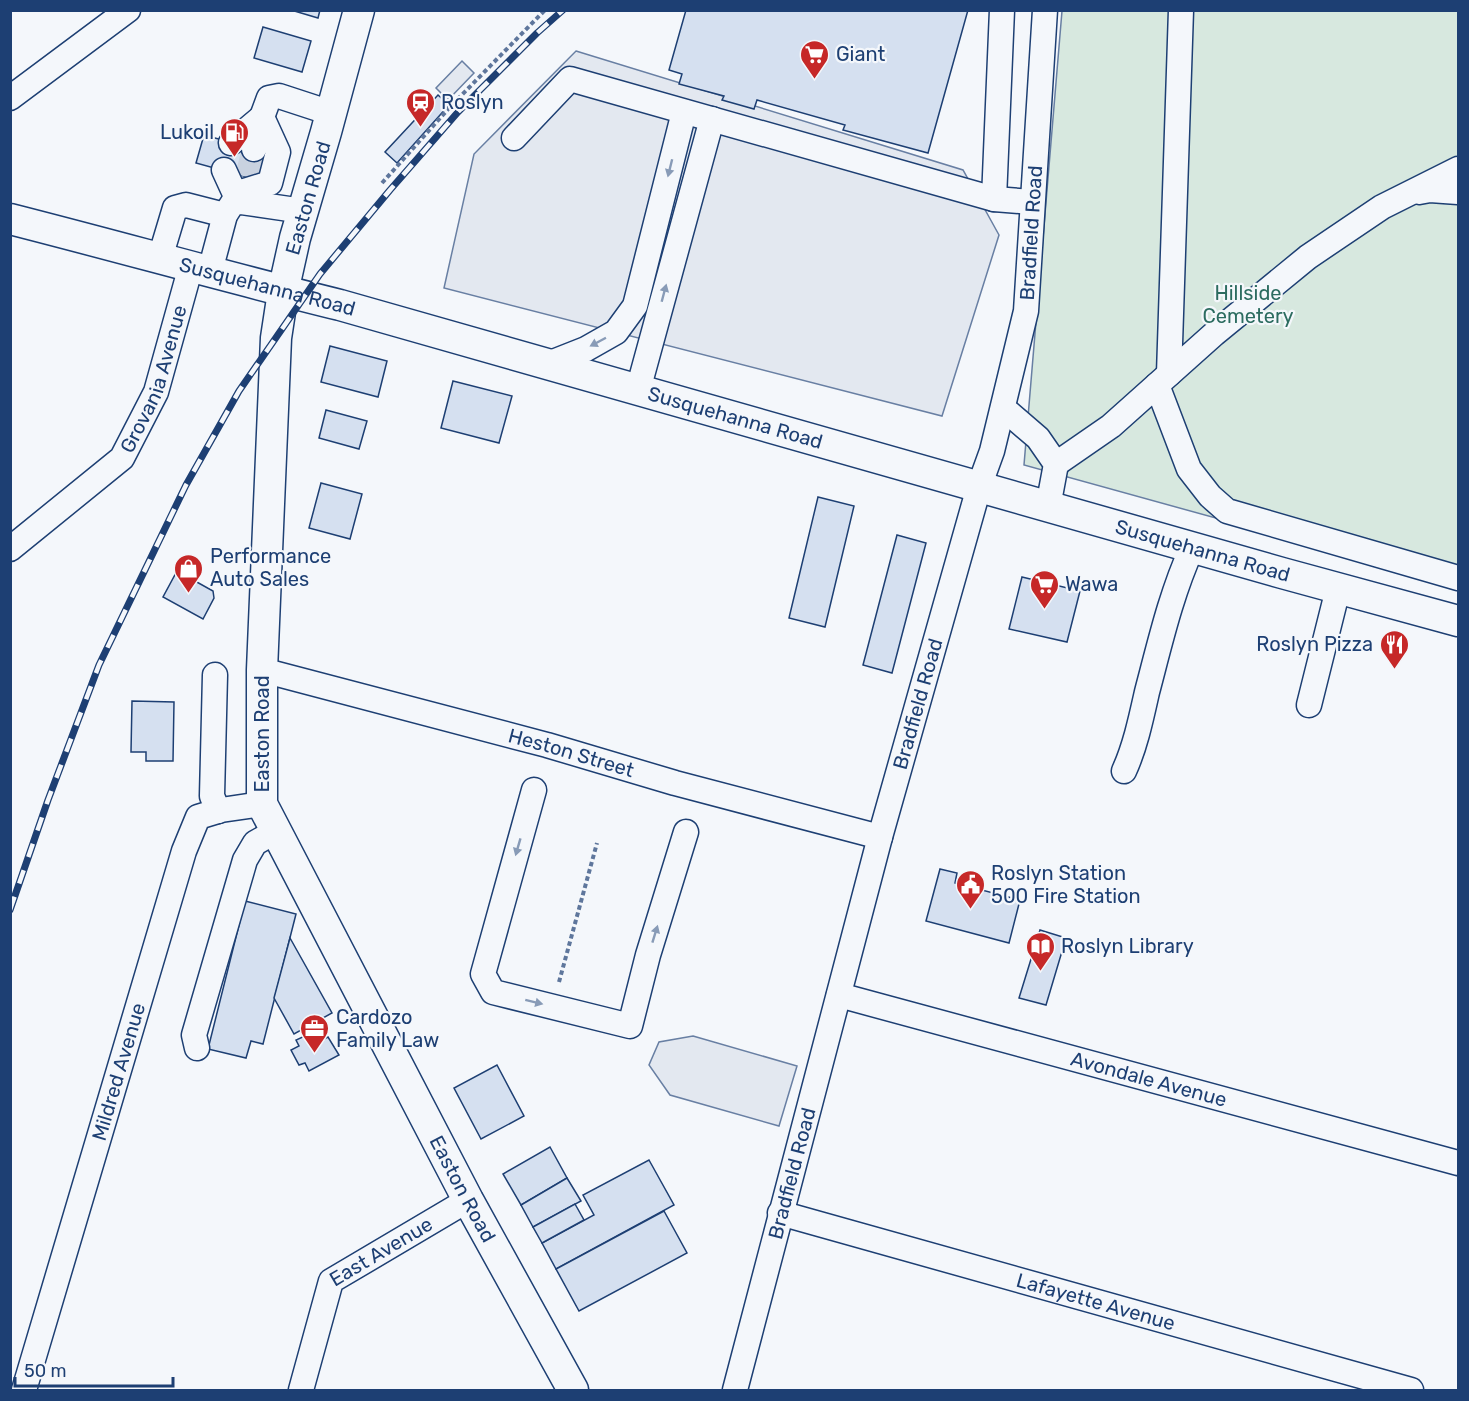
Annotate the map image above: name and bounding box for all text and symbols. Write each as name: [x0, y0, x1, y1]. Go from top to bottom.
supermarket icon: Giant: [799, 38, 831, 80]
place label: Giant: [836, 42, 885, 66]
station icon: Roslyn: [404, 86, 436, 128]
place label: Roslyn: [441, 90, 504, 114]
fuel station icon: Lukoil: [219, 116, 251, 158]
place label: Lukoil: [160, 120, 214, 144]
street label: Easton Road: [280, 138, 336, 258]
one-way arrow: [664, 159, 674, 178]
street label: Bradfield Road: [1015, 165, 1047, 301]
street label: Susquehanna Road: [177, 252, 358, 321]
park label: Hillside Cemetery: [1202, 281, 1294, 328]
one-way arrow: [660, 284, 670, 302]
street label: Grovania Avenue: [115, 302, 192, 457]
one-way arrow: [589, 337, 606, 347]
street label: Susquehanna Road: [645, 381, 825, 454]
street label: Susquehanna Road: [1113, 514, 1293, 587]
place label: Performance Auto Sales: [210, 544, 331, 591]
shop icon: Performance Auto Sales: [173, 552, 205, 594]
supermarket icon: Wawa: [1028, 568, 1060, 610]
place label: Wawa: [1065, 572, 1118, 596]
restaurant icon: Roslyn Pizza: [1378, 628, 1410, 670]
place label: Roslyn Pizza: [1256, 632, 1373, 656]
street label: Bradfield Road: [888, 636, 948, 772]
street label: Easton Road: [250, 675, 274, 793]
street label: Heston Street: [506, 723, 637, 782]
one-way arrow: [513, 838, 523, 856]
place label: Roslyn Station 500 Fire Station: [991, 861, 1141, 908]
public building icon: Roslyn Station 500 Fire Station: [954, 868, 986, 910]
one-way arrow: [651, 925, 660, 943]
library icon: Roslyn Library: [1024, 930, 1056, 972]
place label: Roslyn Library: [1061, 934, 1194, 958]
one-way arrow: [524, 998, 543, 1008]
street label: Mildred Avenue: [87, 1000, 150, 1143]
place label: Cardozo Family Law: [336, 1005, 439, 1052]
office icon: Cardozo Family Law: [299, 1012, 331, 1054]
street label: Avondale Avenue: [1068, 1046, 1229, 1112]
street label: Bradfield Road: [763, 1105, 821, 1242]
street label: Easton Road: [425, 1132, 501, 1246]
street label: East Avenue: [325, 1212, 437, 1291]
street label: Lafayette Avenue: [1014, 1268, 1178, 1335]
scale bar: [15, 1350, 172, 1388]
text: 50 m: [24, 1360, 67, 1382]

